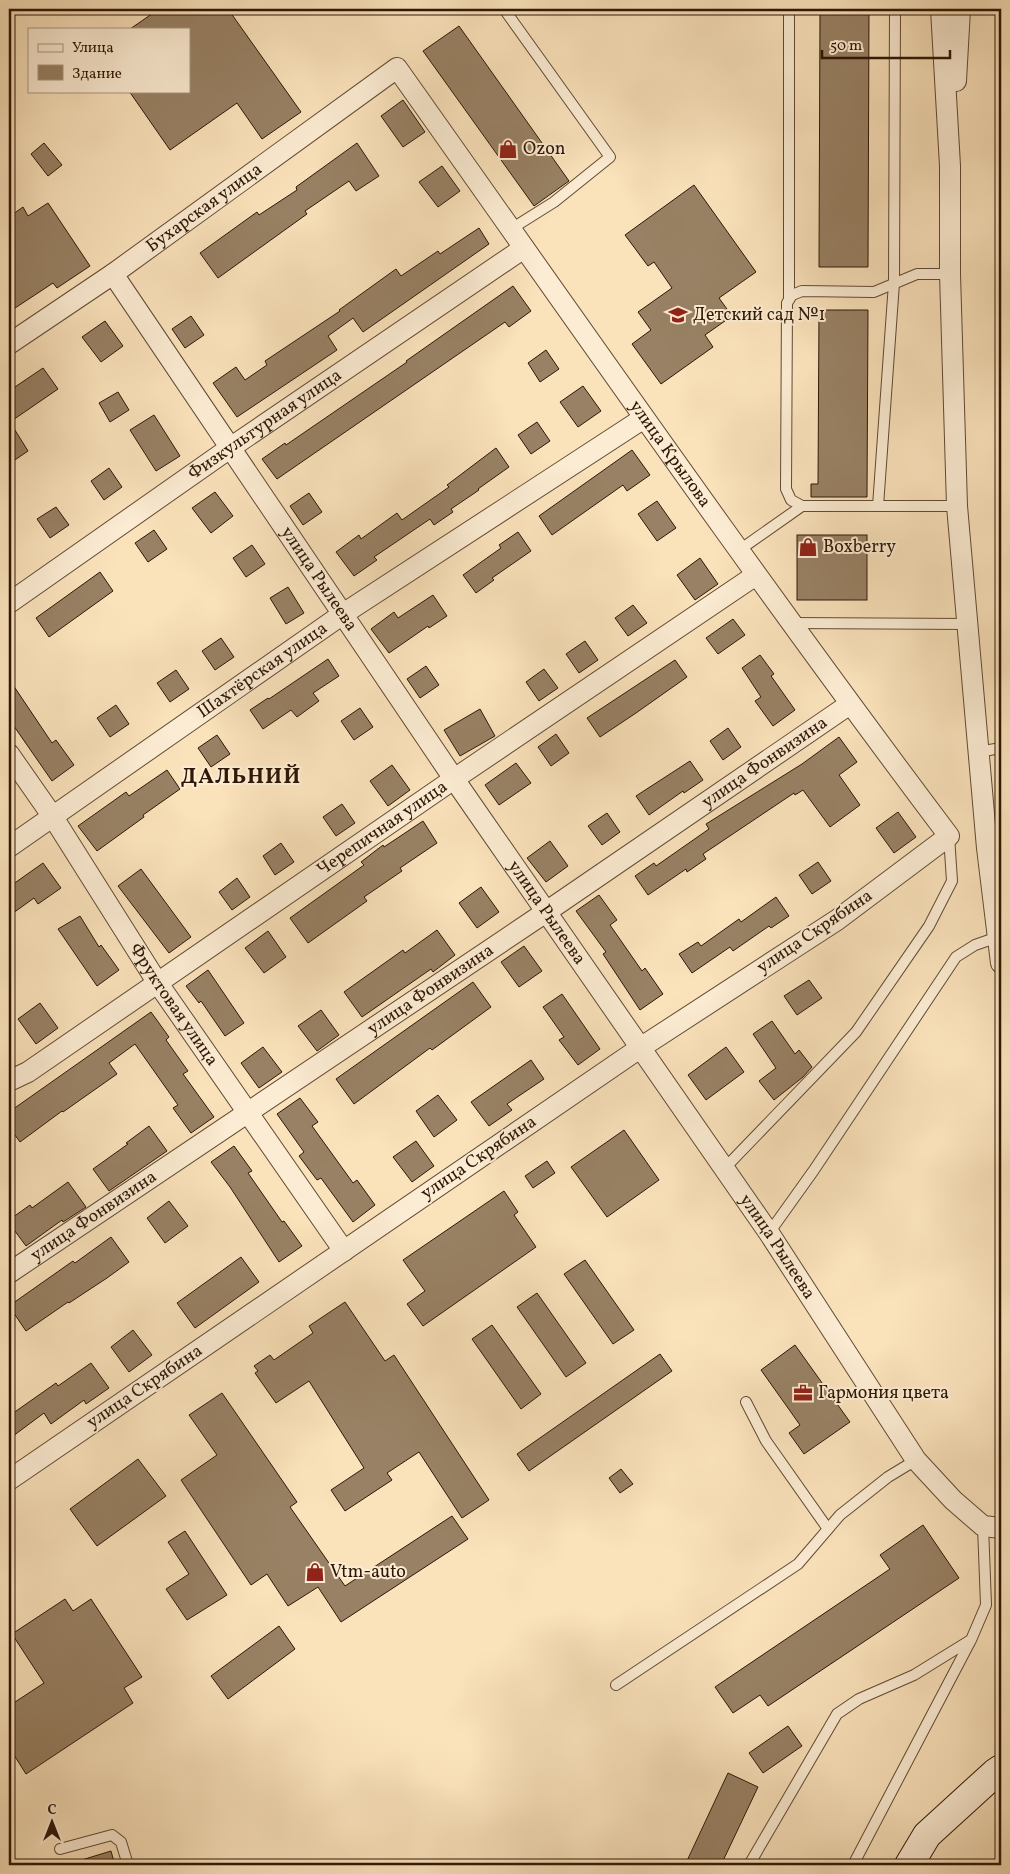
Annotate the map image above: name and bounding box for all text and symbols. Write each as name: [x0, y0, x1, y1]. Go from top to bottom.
legend: [28, 28, 190, 92]
scale bar: [822, 28, 950, 60]
text: 50 m: [830, 36, 862, 57]
text: Улица: [72, 38, 114, 59]
text: Здание: [72, 64, 122, 85]
place label: Ozon: [523, 137, 566, 162]
shop icon: Ozon: [497, 138, 519, 160]
street label: Бухарская улица: [141, 157, 267, 259]
place label: Детский сад №1: [693, 303, 825, 328]
school or university icon: Детский сад №1: [667, 304, 689, 326]
street label: Физкультурная улица: [183, 363, 347, 486]
street label: улица Крылова: [623, 395, 717, 513]
street label: улица Рылеева: [274, 521, 363, 637]
place label: Boxberry: [823, 535, 896, 560]
shop icon: Boxberry: [797, 536, 819, 558]
street label: Шахтёрская улица: [192, 616, 333, 724]
street label: улица Фонвизина: [697, 710, 833, 814]
district label: ДАЛЬНИЙ: [181, 762, 301, 793]
street label: Черепичная улица: [312, 774, 453, 882]
street label: улица Рылеева: [502, 855, 592, 970]
street label: улица Скрябина: [752, 884, 878, 980]
street label: улица Фонвизина: [362, 938, 499, 1041]
street label: Фруктовая улица: [123, 939, 224, 1071]
street label: улица Скрябина: [416, 1110, 542, 1206]
street label: улица Фонвизина: [25, 1165, 162, 1268]
street label: улица Рылеева: [733, 1189, 821, 1305]
street label: улица Скрябина: [82, 1339, 208, 1435]
place label: Гармония цвета: [818, 1381, 949, 1406]
office icon: Гармония цвета: [792, 1382, 814, 1404]
place label: Vtm-auto: [330, 1560, 406, 1585]
shop icon: Vtm-auto: [304, 1561, 326, 1583]
north arrow: [28, 1796, 78, 1846]
text: С: [47, 1801, 57, 1820]

